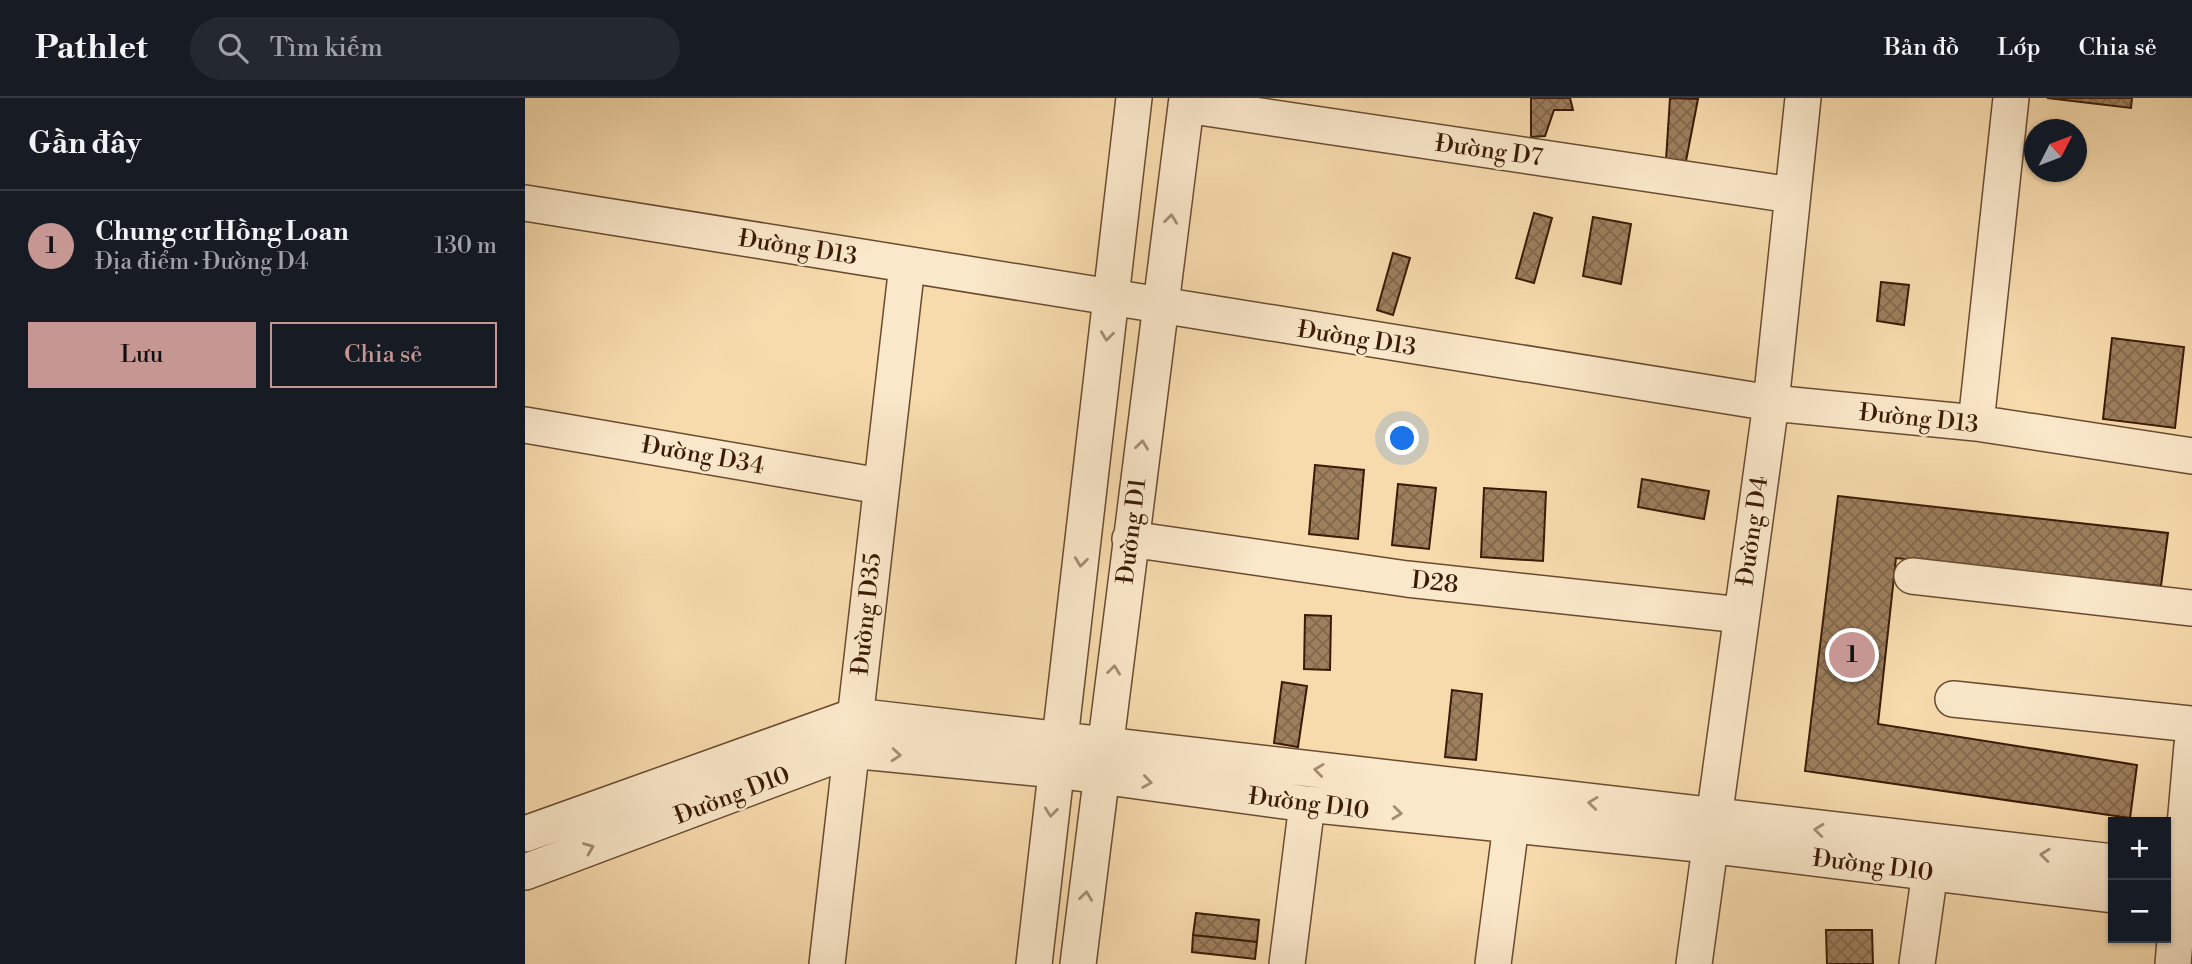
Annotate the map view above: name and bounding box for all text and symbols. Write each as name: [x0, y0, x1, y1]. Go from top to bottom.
search box: [190, 17, 680, 80]
text: Pathlet: [35, 28, 148, 69]
icon: search: [214, 29, 252, 67]
text: Tìm kiếm: [270, 32, 383, 64]
text: Bản đồ: [1884, 33, 1959, 63]
text: Lớp: [1997, 33, 2041, 63]
text: Chia sẻ: [2079, 33, 2157, 63]
north arrow: [2024, 119, 2087, 182]
text: Gần đây: [28, 125, 141, 163]
street label: Đường D7: [1433, 129, 1545, 173]
one-way arrow: [1164, 213, 1179, 225]
text: Chung cư Hồng Loan: [95, 216, 349, 248]
street label: Đường D13: [736, 224, 859, 272]
text: 1: [45, 232, 57, 260]
text: 130 m: [434, 232, 497, 260]
text: Địa điểm · Đường D4: [95, 248, 308, 276]
street label: Đường D13: [1295, 315, 1418, 363]
button: Lưu: [28, 322, 256, 388]
button: Chia sẻ: [270, 322, 497, 388]
one-way arrow: [1099, 330, 1114, 342]
street label: Đường D13: [1858, 398, 1980, 440]
your location: [1385, 421, 1419, 455]
street label: Đường D34: [639, 430, 767, 482]
one-way arrow: [1135, 439, 1150, 451]
street label: Đường D4: [1730, 474, 1776, 588]
street label: Đường D1: [1111, 476, 1153, 586]
street label: Đường D35: [846, 552, 888, 677]
one-way arrow: [1073, 556, 1088, 568]
street label: D28: [1410, 566, 1460, 600]
pin: 1: [1829, 629, 1875, 681]
one-way arrow: [1106, 665, 1121, 676]
one-way arrow: [891, 747, 902, 762]
street label: Đường D10: [670, 760, 795, 832]
one-way arrow: [1313, 762, 1325, 777]
one-way arrow: [1141, 774, 1153, 789]
street label: Đường D10: [1247, 782, 1371, 826]
one-way arrow: [1587, 796, 1599, 811]
one-way arrow: [1392, 805, 1403, 820]
one-way arrow: [1044, 807, 1059, 818]
map controls: [2108, 817, 2171, 943]
button: +: [2108, 817, 2171, 880]
one-way arrow: [1813, 822, 1825, 837]
one-way arrow: [582, 843, 594, 857]
street label: Đường D10: [1811, 844, 1935, 888]
one-way arrow: [2040, 847, 2051, 862]
button: −: [2108, 880, 2171, 943]
one-way arrow: [1079, 890, 1094, 902]

